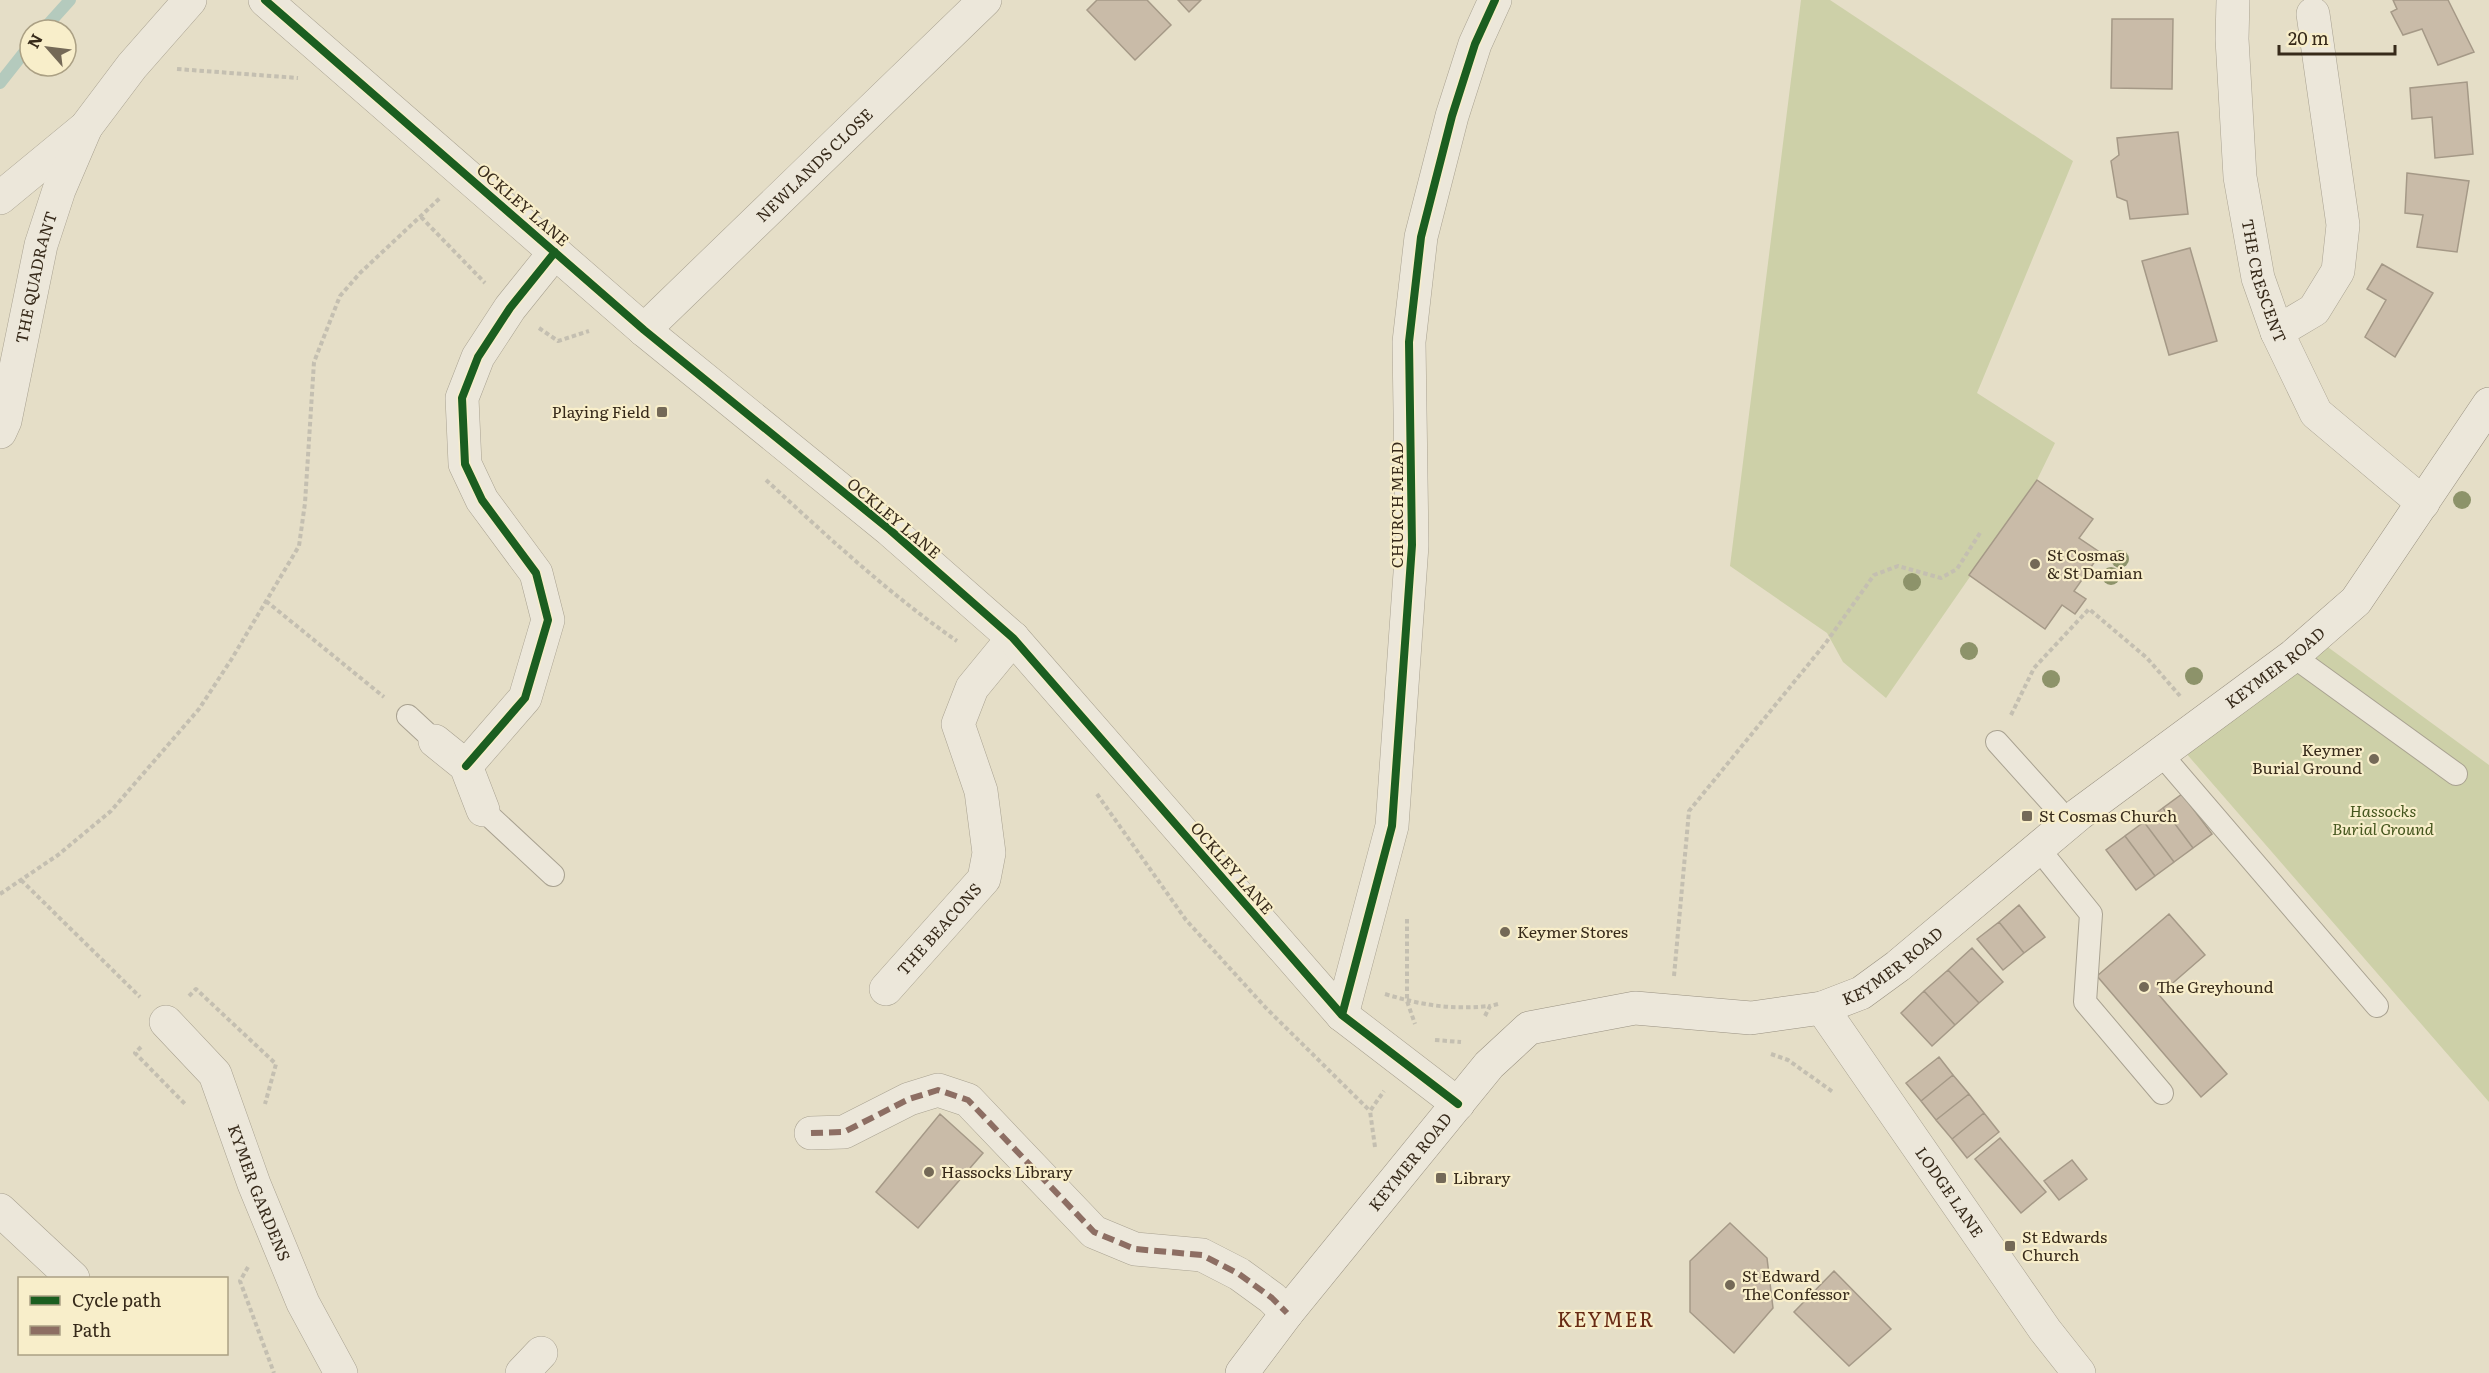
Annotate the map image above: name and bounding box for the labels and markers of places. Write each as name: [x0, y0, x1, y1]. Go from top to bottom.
place label: Playing Field: [552, 399, 650, 423]
marker: Playing Field: [655, 405, 669, 419]
place label: St Cosmas & St Damian: [2047, 542, 2143, 584]
marker: St Cosmas & St Damian: [2028, 557, 2042, 571]
place label: Keymer Burial Ground: [2252, 737, 2362, 779]
marker: Keymer Burial Ground: [2367, 752, 2381, 766]
place label: St Cosmas Church: [2039, 803, 2178, 827]
marker: St Cosmas Church: [2020, 809, 2034, 823]
place label: Keymer Stores: [1517, 919, 1628, 943]
marker: Keymer Stores: [1498, 925, 1512, 939]
place label: The Greyhound: [2156, 974, 2274, 998]
marker: The Greyhound: [2137, 980, 2151, 994]
place label: Hassocks Library: [941, 1159, 1073, 1183]
marker: Hassocks Library: [922, 1165, 936, 1179]
place label: Library: [1453, 1165, 1511, 1189]
marker: Library: [1434, 1171, 1448, 1185]
place label: St Edwards Church: [2022, 1224, 2107, 1266]
marker: St Edwards Church: [2003, 1239, 2017, 1253]
place label: St Edward The Confessor: [1742, 1263, 1850, 1305]
marker: St Edward The Confessor: [1723, 1278, 1737, 1292]

